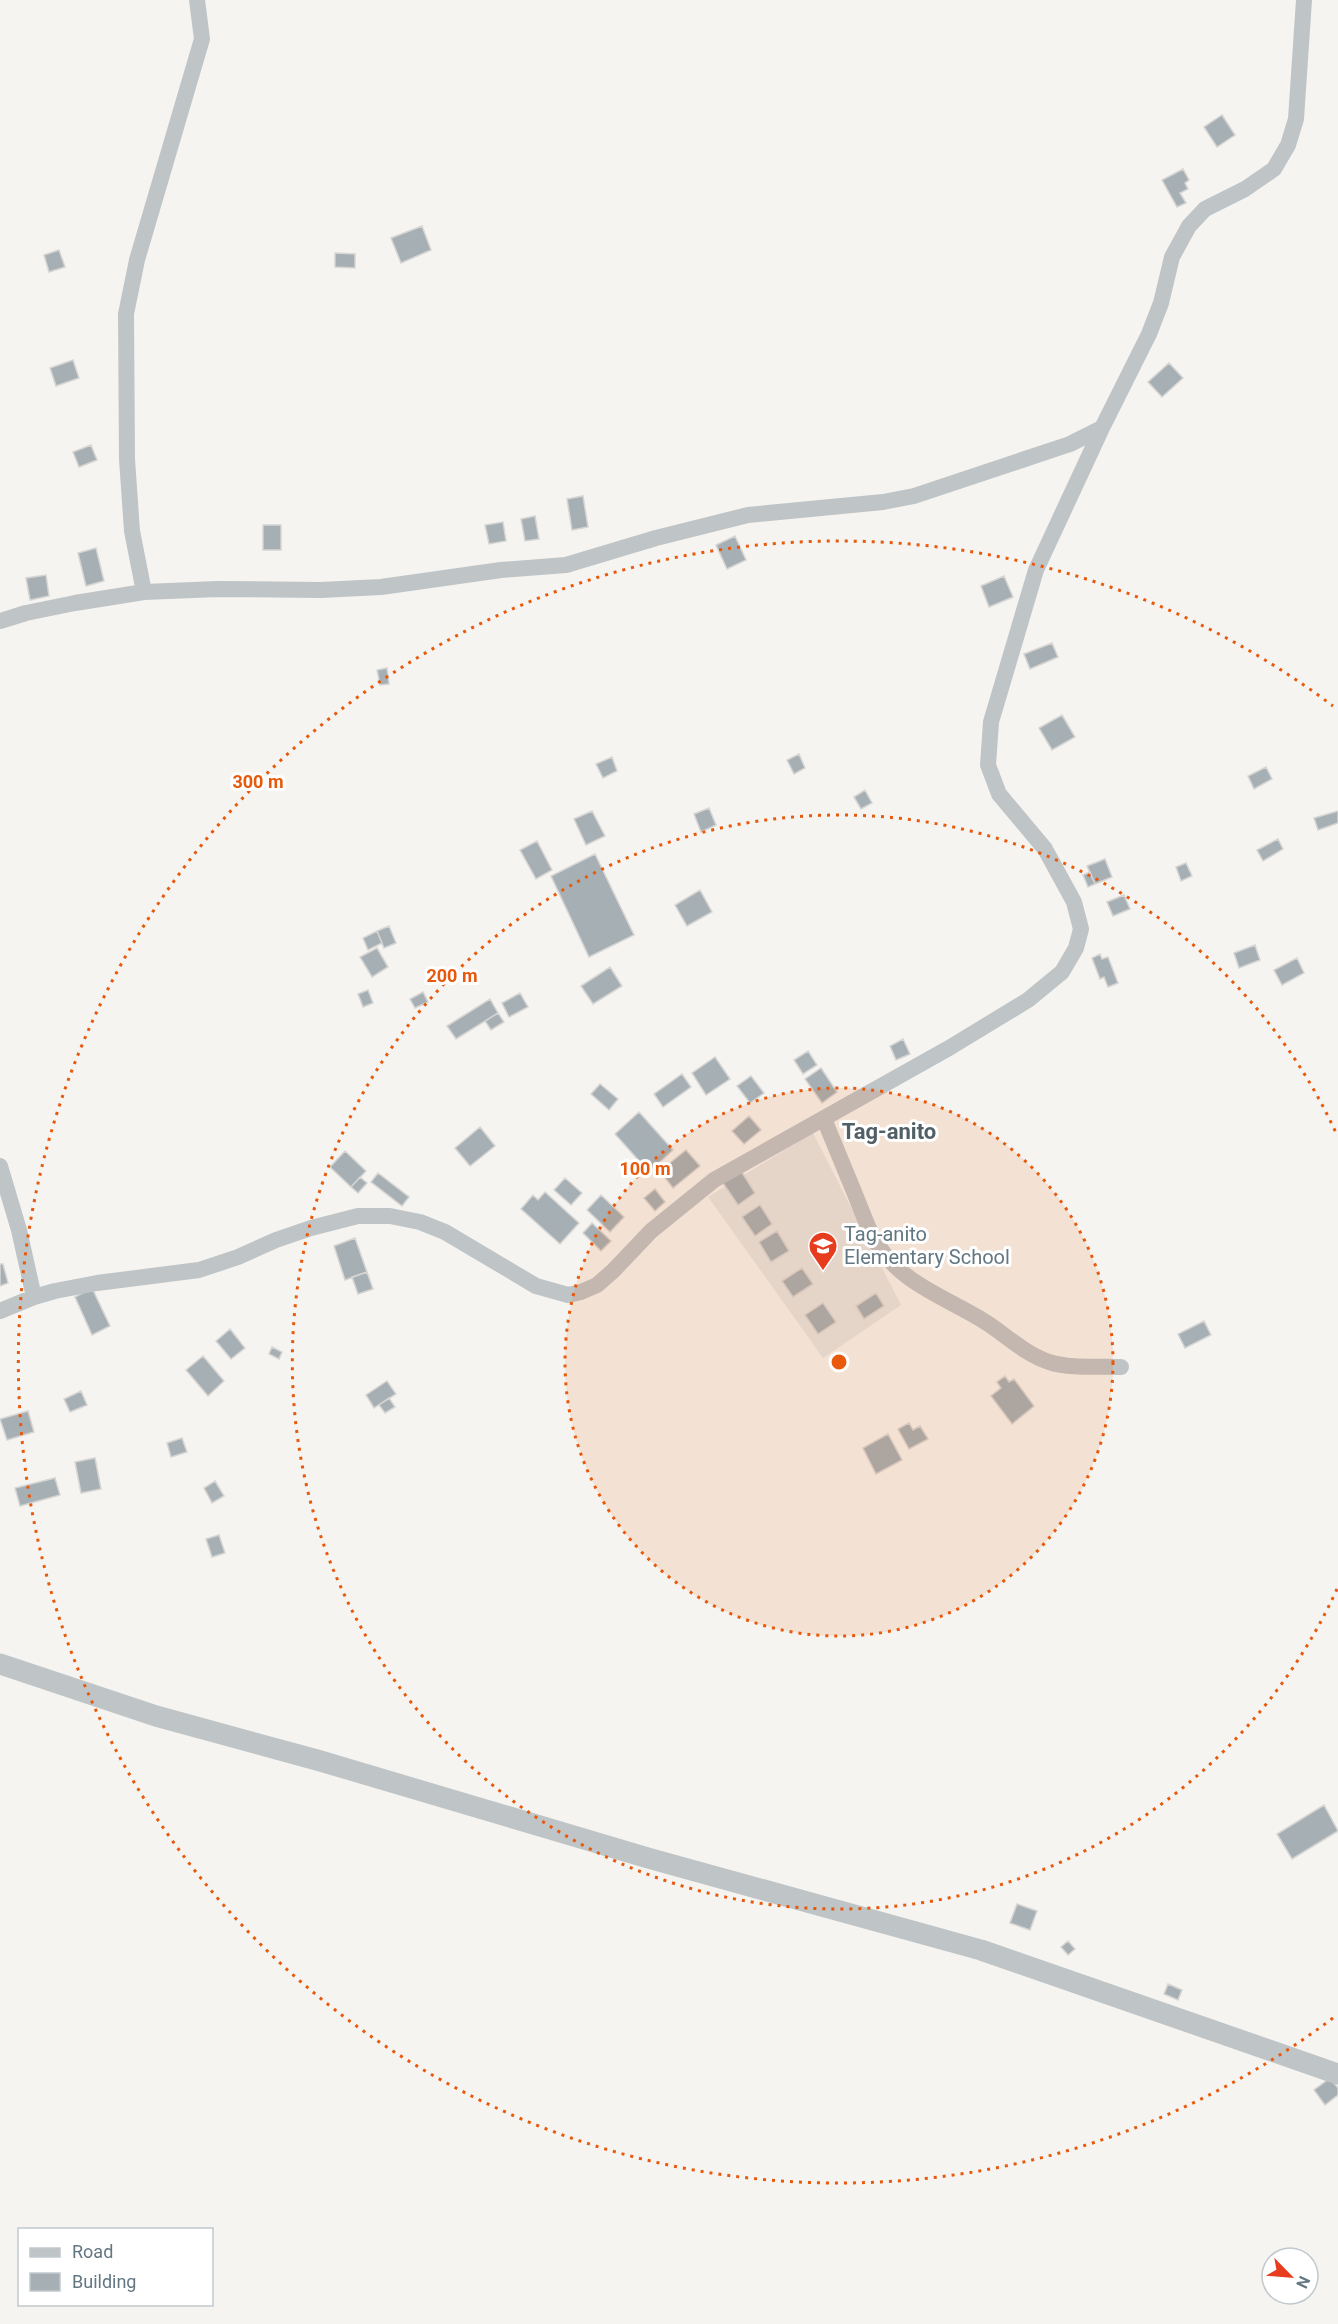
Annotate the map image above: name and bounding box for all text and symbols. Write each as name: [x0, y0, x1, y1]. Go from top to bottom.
text: 300 m: [232, 771, 284, 792]
text: 200 m: [426, 965, 478, 986]
district label: Tag-anito: [842, 1119, 936, 1144]
text: 100 m: [619, 1158, 671, 1179]
place label: Tag-anito Elementary School: [844, 1222, 1010, 1269]
school or university icon: Tag-anito Elementary School: [807, 1230, 839, 1272]
centre of rings: [829, 1352, 849, 1372]
legend: [18, 2228, 213, 2306]
text: Road: [72, 2241, 113, 2262]
north arrow: [1260, 2246, 1320, 2306]
text: Building: [72, 2271, 136, 2292]
text: N: [1292, 2273, 1314, 2291]

